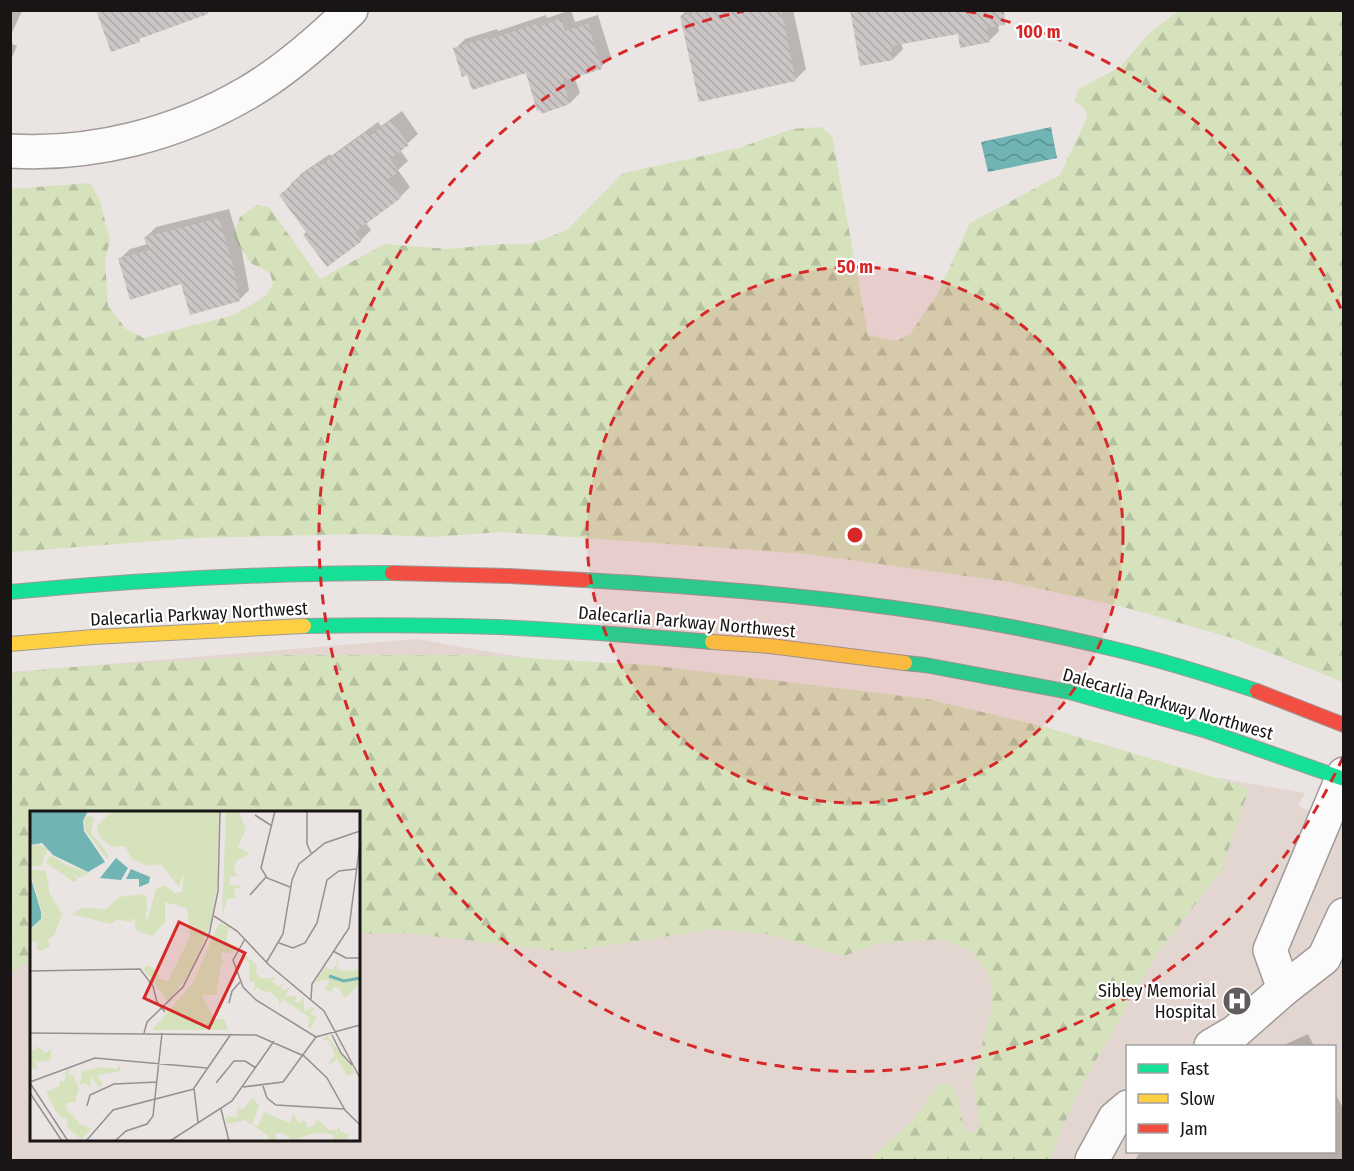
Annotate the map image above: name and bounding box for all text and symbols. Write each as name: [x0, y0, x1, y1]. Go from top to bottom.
text: 100 m: [1016, 21, 1060, 43]
text: 50 m: [837, 256, 873, 278]
centre of rings: [845, 525, 865, 545]
street label: Dalecarlia Parkway Northwest: [90, 597, 309, 631]
street label: Dalecarlia Parkway Northwest: [577, 602, 797, 642]
street label: Dalecarlia Parkway Northwest: [1060, 663, 1276, 745]
inset map: [30, 811, 360, 1141]
place label: Sibley Memorial Hospital: [1098, 980, 1216, 1023]
hospital icon: Sibley Memorial Hospital: [1221, 985, 1253, 1017]
legend: [1126, 1045, 1336, 1153]
text: Fast: [1180, 1058, 1209, 1080]
text: Slow: [1180, 1088, 1215, 1110]
text: Jam: [1180, 1118, 1208, 1140]

